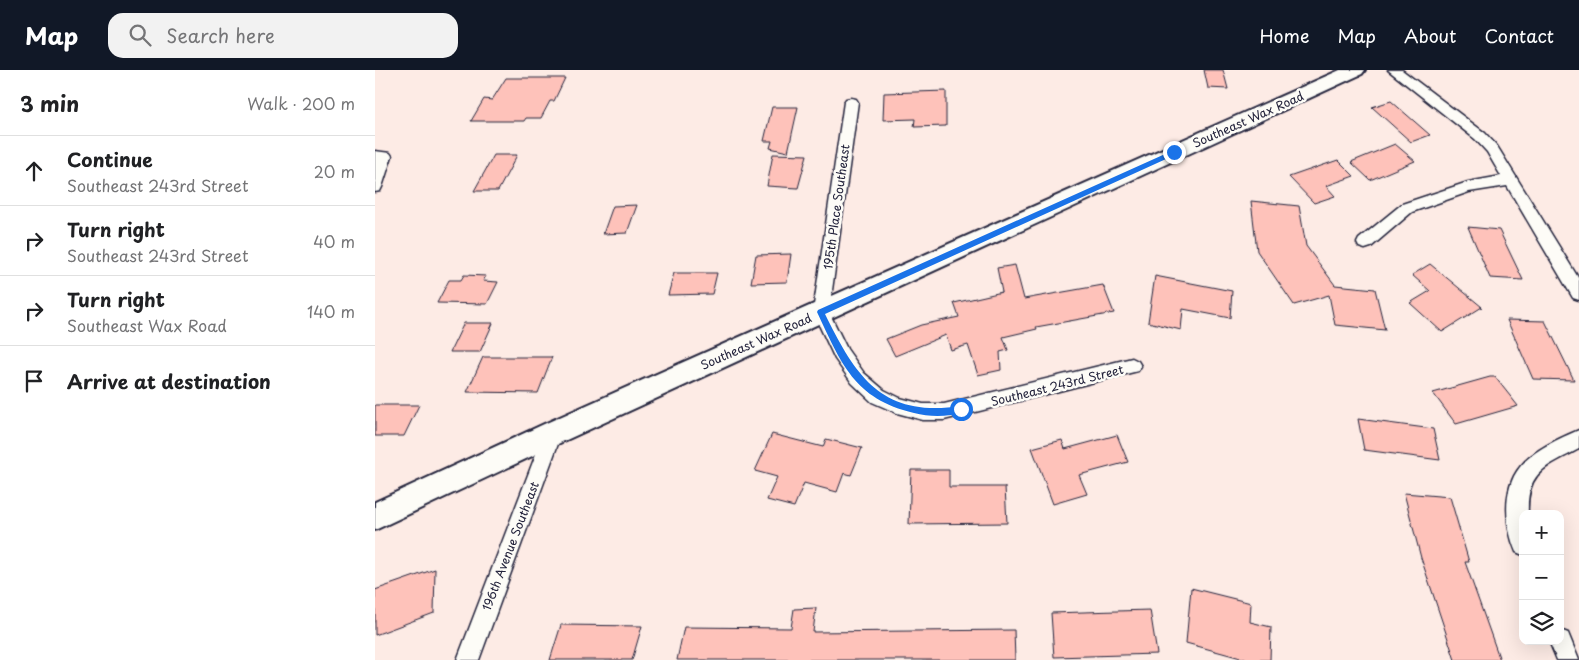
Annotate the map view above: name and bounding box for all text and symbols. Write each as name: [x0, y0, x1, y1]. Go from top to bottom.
search box: [108, 13, 458, 58]
text: Map: [25, 17, 78, 53]
icon: search: [126, 21, 154, 49]
text: Search here: [166, 21, 275, 49]
text: Home: [1259, 22, 1309, 49]
text: Map: [1337, 22, 1376, 49]
text: About: [1404, 22, 1456, 49]
text: Contact: [1484, 22, 1554, 49]
street label: Southeast Wax Road: [1190, 86, 1306, 152]
text: 3 min: [20, 87, 79, 119]
text: Walk · 200 m: [247, 91, 355, 115]
route end: [1163, 141, 1186, 164]
street label: 195th Place Southeast: [818, 143, 854, 271]
text: Continue: [67, 145, 153, 173]
icon: ahead: [20, 157, 48, 185]
text: 20 m: [314, 159, 355, 183]
text: Southeast 243rd Street: [67, 173, 249, 197]
text: Turn right: [67, 215, 165, 243]
icon: right: [20, 227, 48, 255]
text: 40 m: [313, 229, 355, 253]
text: Southeast 243rd Street: [67, 243, 249, 267]
text: Turn right: [67, 285, 165, 313]
icon: right: [20, 297, 48, 325]
text: 140 m: [307, 299, 355, 323]
street label: Southeast Wax Road: [698, 308, 814, 374]
text: Southeast Wax Road: [67, 313, 227, 337]
street label: Southeast 243rd Street: [989, 360, 1125, 410]
icon: arrive: [20, 367, 48, 395]
text: Arrive at destination: [67, 367, 271, 395]
route start: [950, 398, 973, 421]
street label: 196th Avenue Southeast: [477, 479, 543, 613]
map controls: [1519, 510, 1564, 645]
button: +: [1519, 510, 1564, 555]
button: −: [1519, 555, 1564, 600]
button: layers: [1519, 600, 1564, 645]

